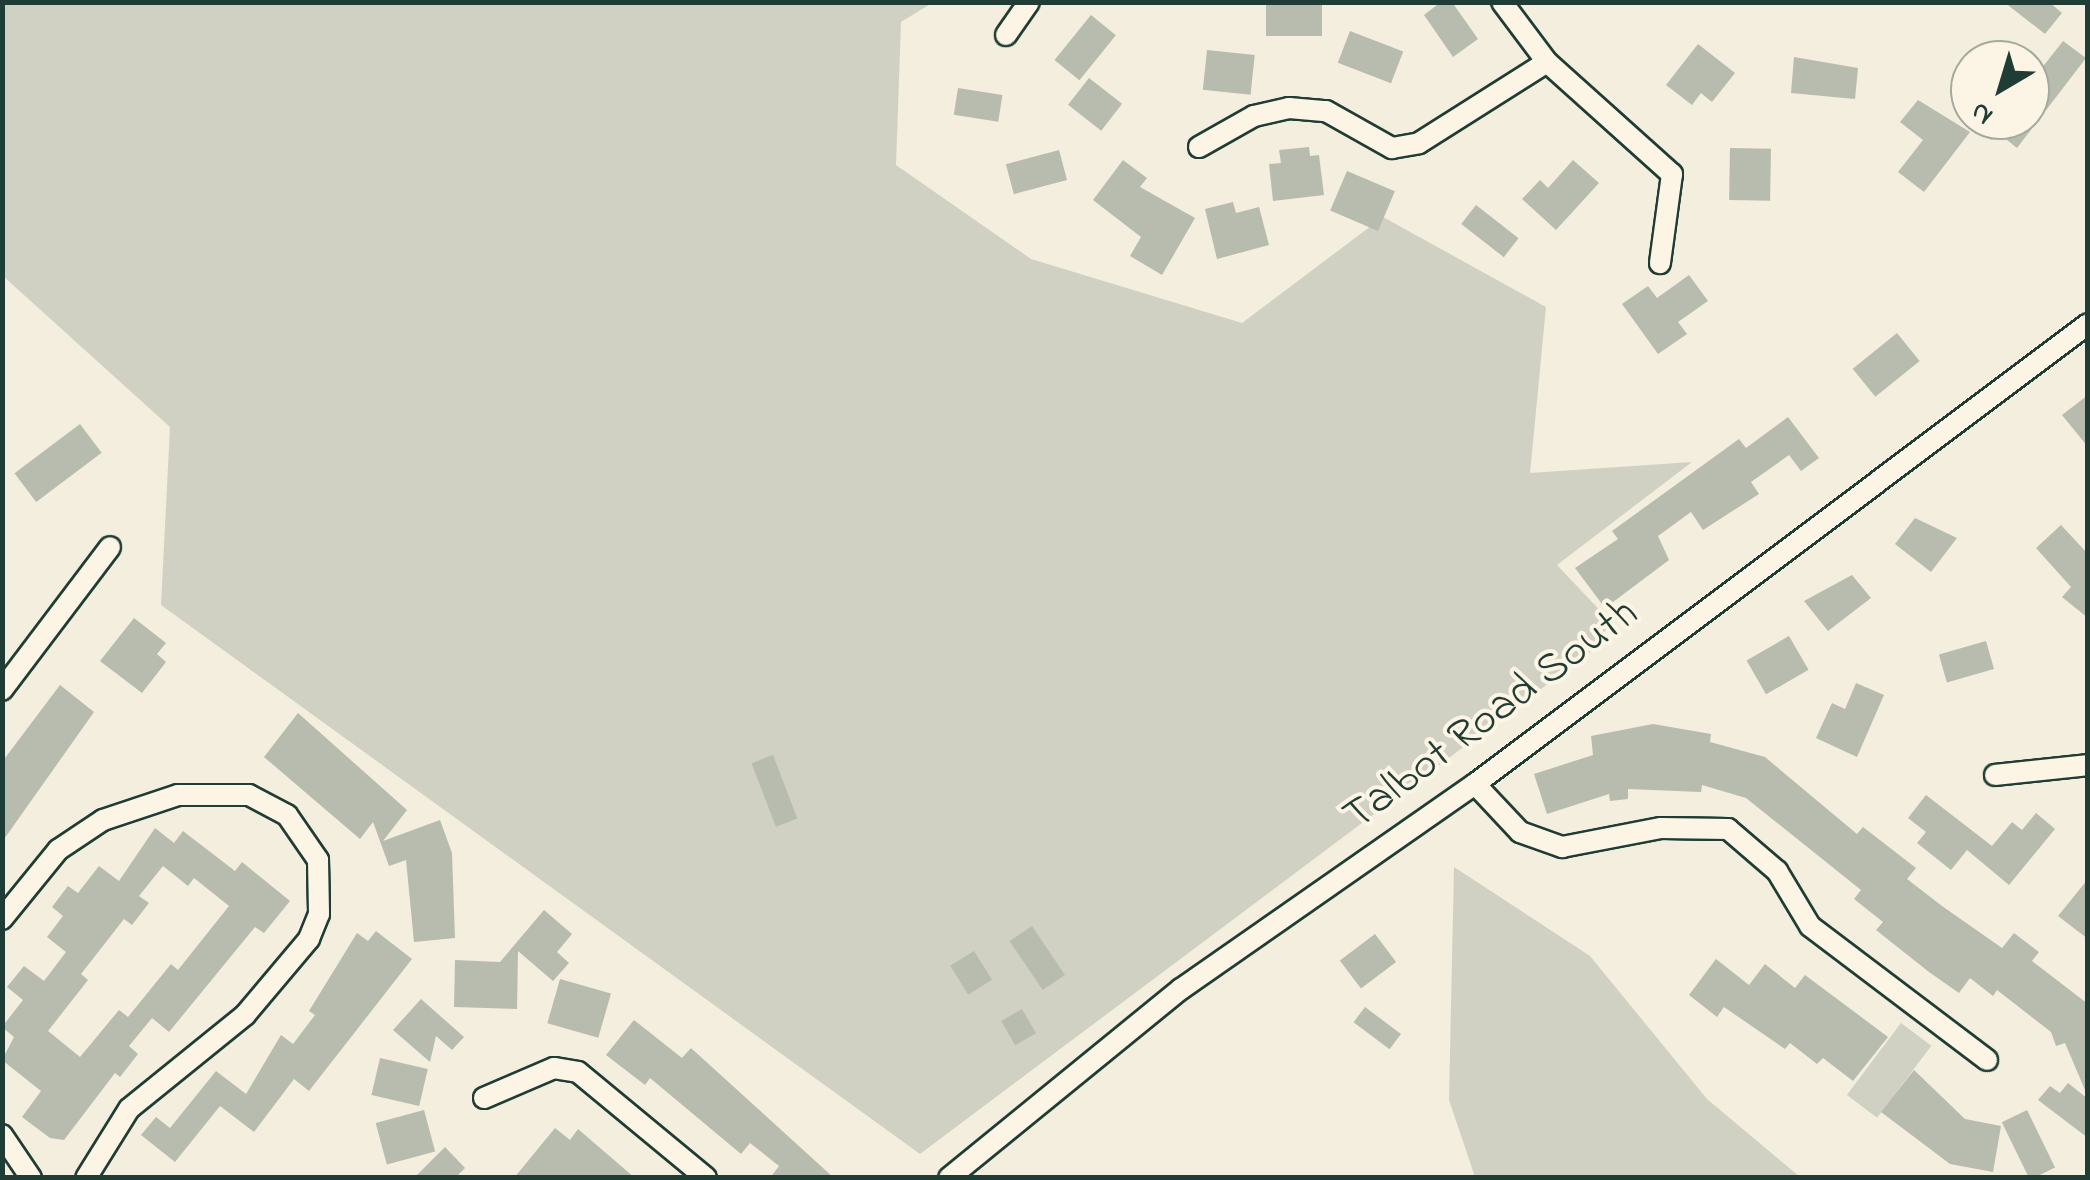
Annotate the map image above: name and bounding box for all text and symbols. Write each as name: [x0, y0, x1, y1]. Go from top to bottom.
north arrow: [1950, 40, 2050, 140]
text: N: [1962, 90, 2003, 134]
street label: Talbot Road South: [1334, 588, 1650, 844]

